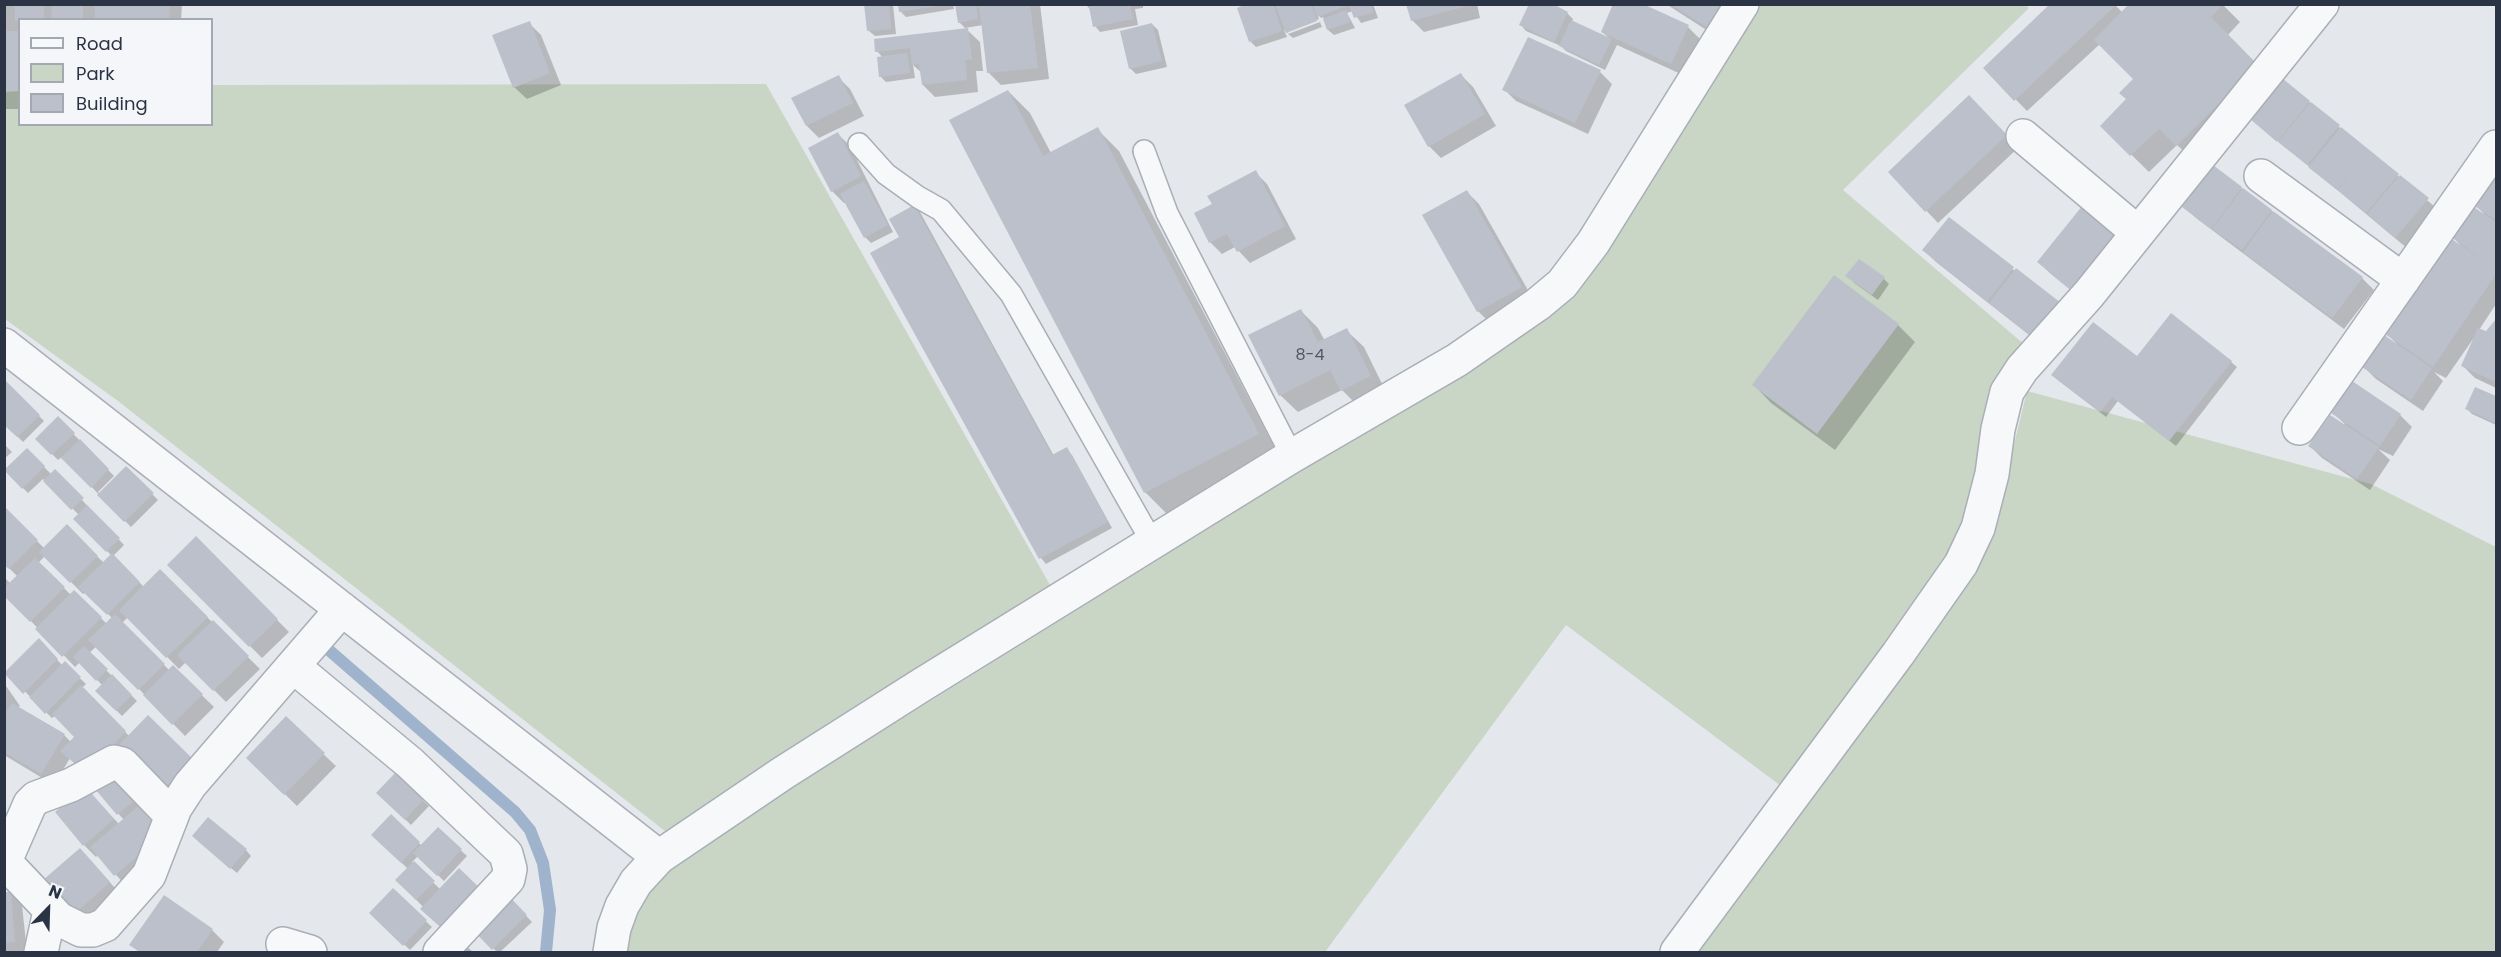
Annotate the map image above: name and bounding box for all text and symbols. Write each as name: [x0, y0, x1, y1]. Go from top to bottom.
legend: [18, 18, 213, 126]
text: Road: [76, 31, 123, 56]
text: Park: [76, 61, 115, 86]
text: Building: [76, 91, 148, 116]
house number: 8-4: [1296, 346, 1324, 366]
north arrow: [18, 879, 78, 939]
text: N: [45, 879, 65, 905]

